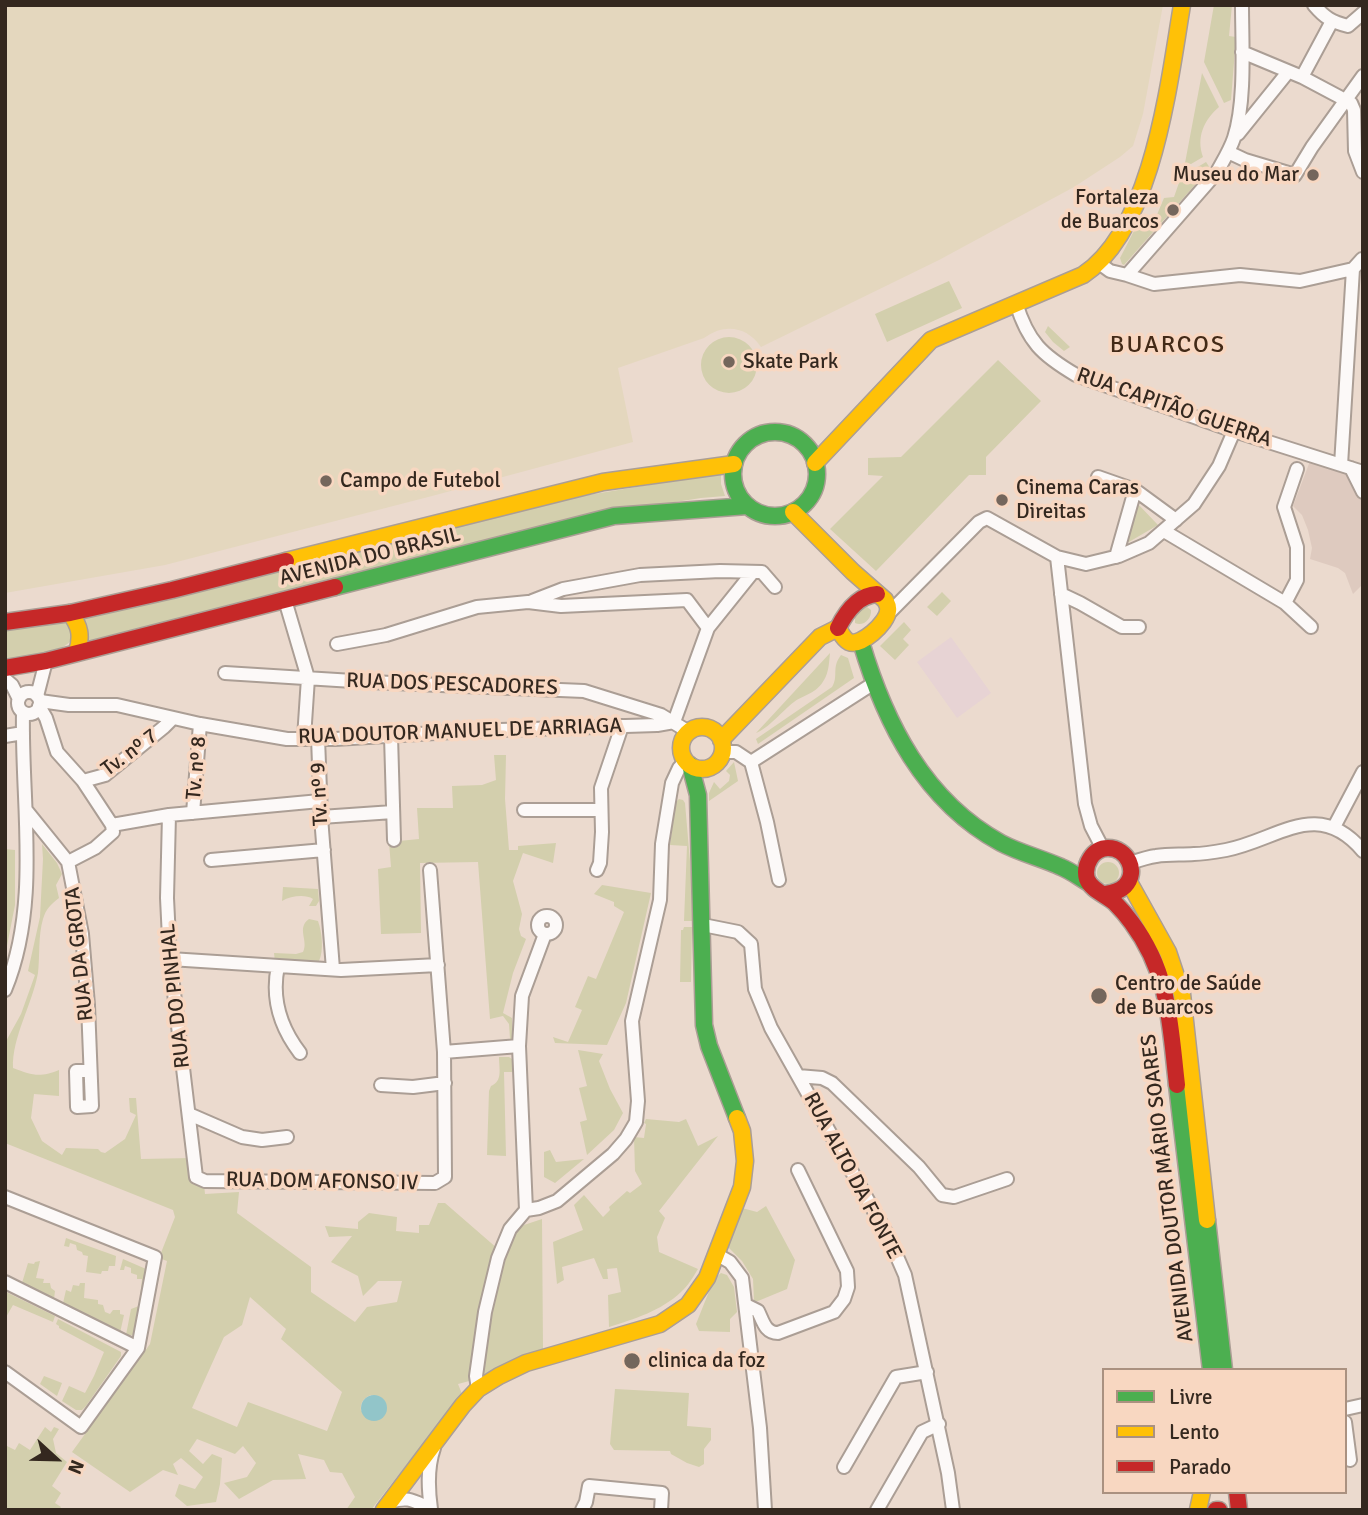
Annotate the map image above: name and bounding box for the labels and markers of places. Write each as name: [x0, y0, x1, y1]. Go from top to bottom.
place label: Museu do Mar: [1173, 162, 1299, 188]
marker: Museu do Mar: [1305, 167, 1321, 183]
place label: Fortaleza de Buarcos: [1061, 185, 1159, 235]
marker: Fortaleza de Buarcos: [1165, 202, 1181, 218]
place label: Skate Park: [743, 349, 838, 375]
marker: Skate Park: [721, 354, 737, 370]
place label: Campo de Futebol: [340, 468, 501, 494]
marker: Campo de Futebol: [318, 473, 334, 489]
place label: Cinema Caras Direitas: [1016, 475, 1139, 525]
marker: Cinema Caras Direitas: [994, 492, 1010, 508]
place label: Centro de Saúde de Buarcos: [1115, 971, 1261, 1021]
marker: Centro de Saúde de Buarcos: [1089, 986, 1109, 1006]
place label: clinica da foz: [648, 1348, 765, 1374]
marker: clinica da foz: [622, 1351, 642, 1371]

